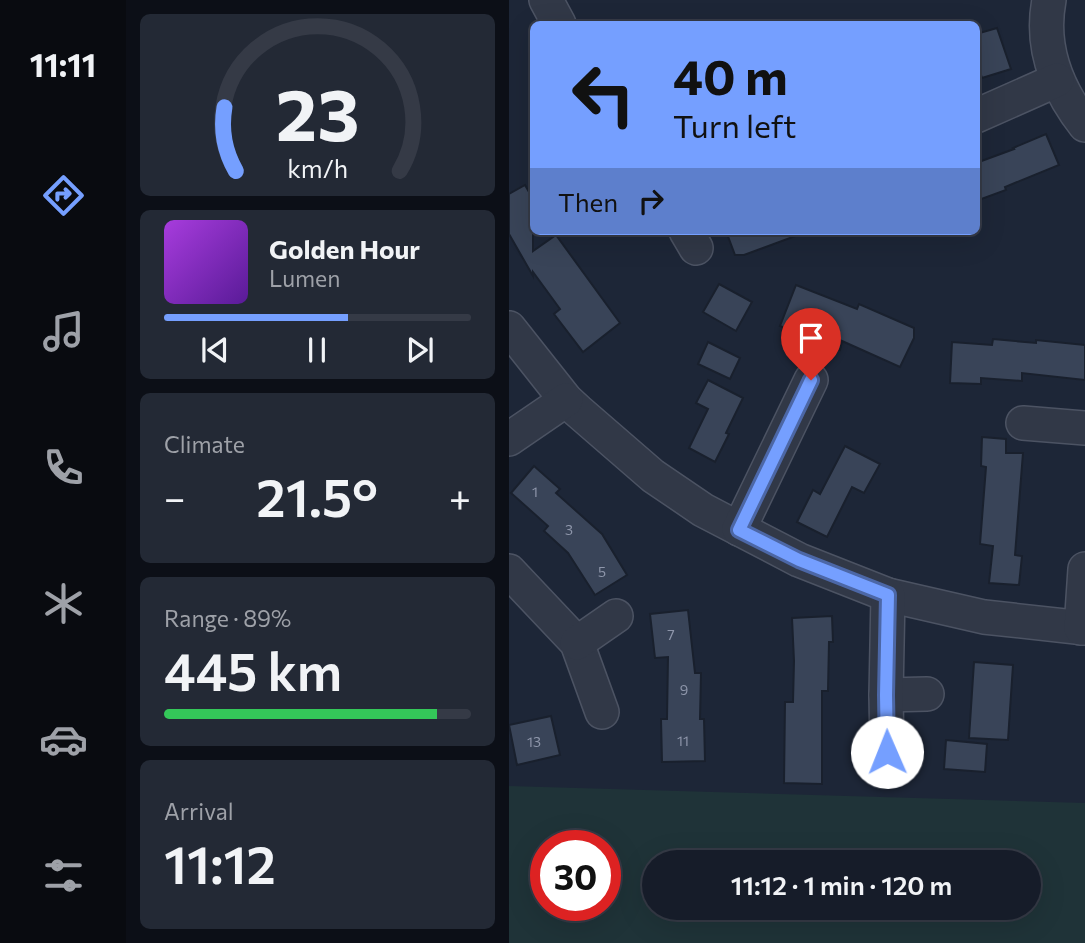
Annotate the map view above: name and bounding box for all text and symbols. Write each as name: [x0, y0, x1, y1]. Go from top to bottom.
text: 11:11: [30, 44, 96, 84]
text: 40 m: [673, 45, 788, 105]
icon: left: [558, 49, 649, 140]
text: 23: [276, 67, 359, 156]
text: Turn left: [673, 105, 797, 145]
text: km/h: [287, 153, 348, 183]
icon: directions: [39, 171, 88, 220]
icon: right: [632, 182, 670, 220]
text: Then: [558, 186, 618, 217]
text: Golden Hour: [269, 233, 420, 264]
text: Lumen: [269, 264, 340, 292]
icon: music: [39, 307, 88, 356]
pin: [781, 308, 841, 380]
icon: arrive: [792, 319, 830, 357]
icon: previous: [196, 331, 234, 369]
icon: pause: [298, 331, 336, 369]
icon: next: [401, 331, 439, 369]
text: Climate: [164, 430, 245, 458]
icon: phone: [39, 443, 88, 492]
text: 21.5°: [256, 464, 378, 528]
text: −: [164, 473, 186, 520]
text: +: [449, 473, 471, 520]
house number: 1: [532, 483, 538, 500]
house number: 3: [565, 521, 573, 538]
house number: 5: [598, 563, 606, 580]
icon: climate: [39, 579, 88, 628]
text: Range · 89%: [164, 604, 291, 632]
house number: 7: [667, 626, 675, 643]
text: 445 km: [164, 638, 342, 702]
house number: 9: [680, 681, 688, 698]
icon: car: [39, 715, 88, 764]
position arrow: [850, 715, 924, 789]
house number: 11: [677, 732, 689, 749]
house number: 13: [527, 733, 541, 750]
text: Arrival: [164, 797, 234, 825]
speed limit sign: 30: [530, 830, 621, 921]
text: 11:12: [164, 831, 276, 895]
icon: filters: [39, 851, 88, 900]
text: 11:12 · 1 min · 120 m: [731, 869, 952, 900]

